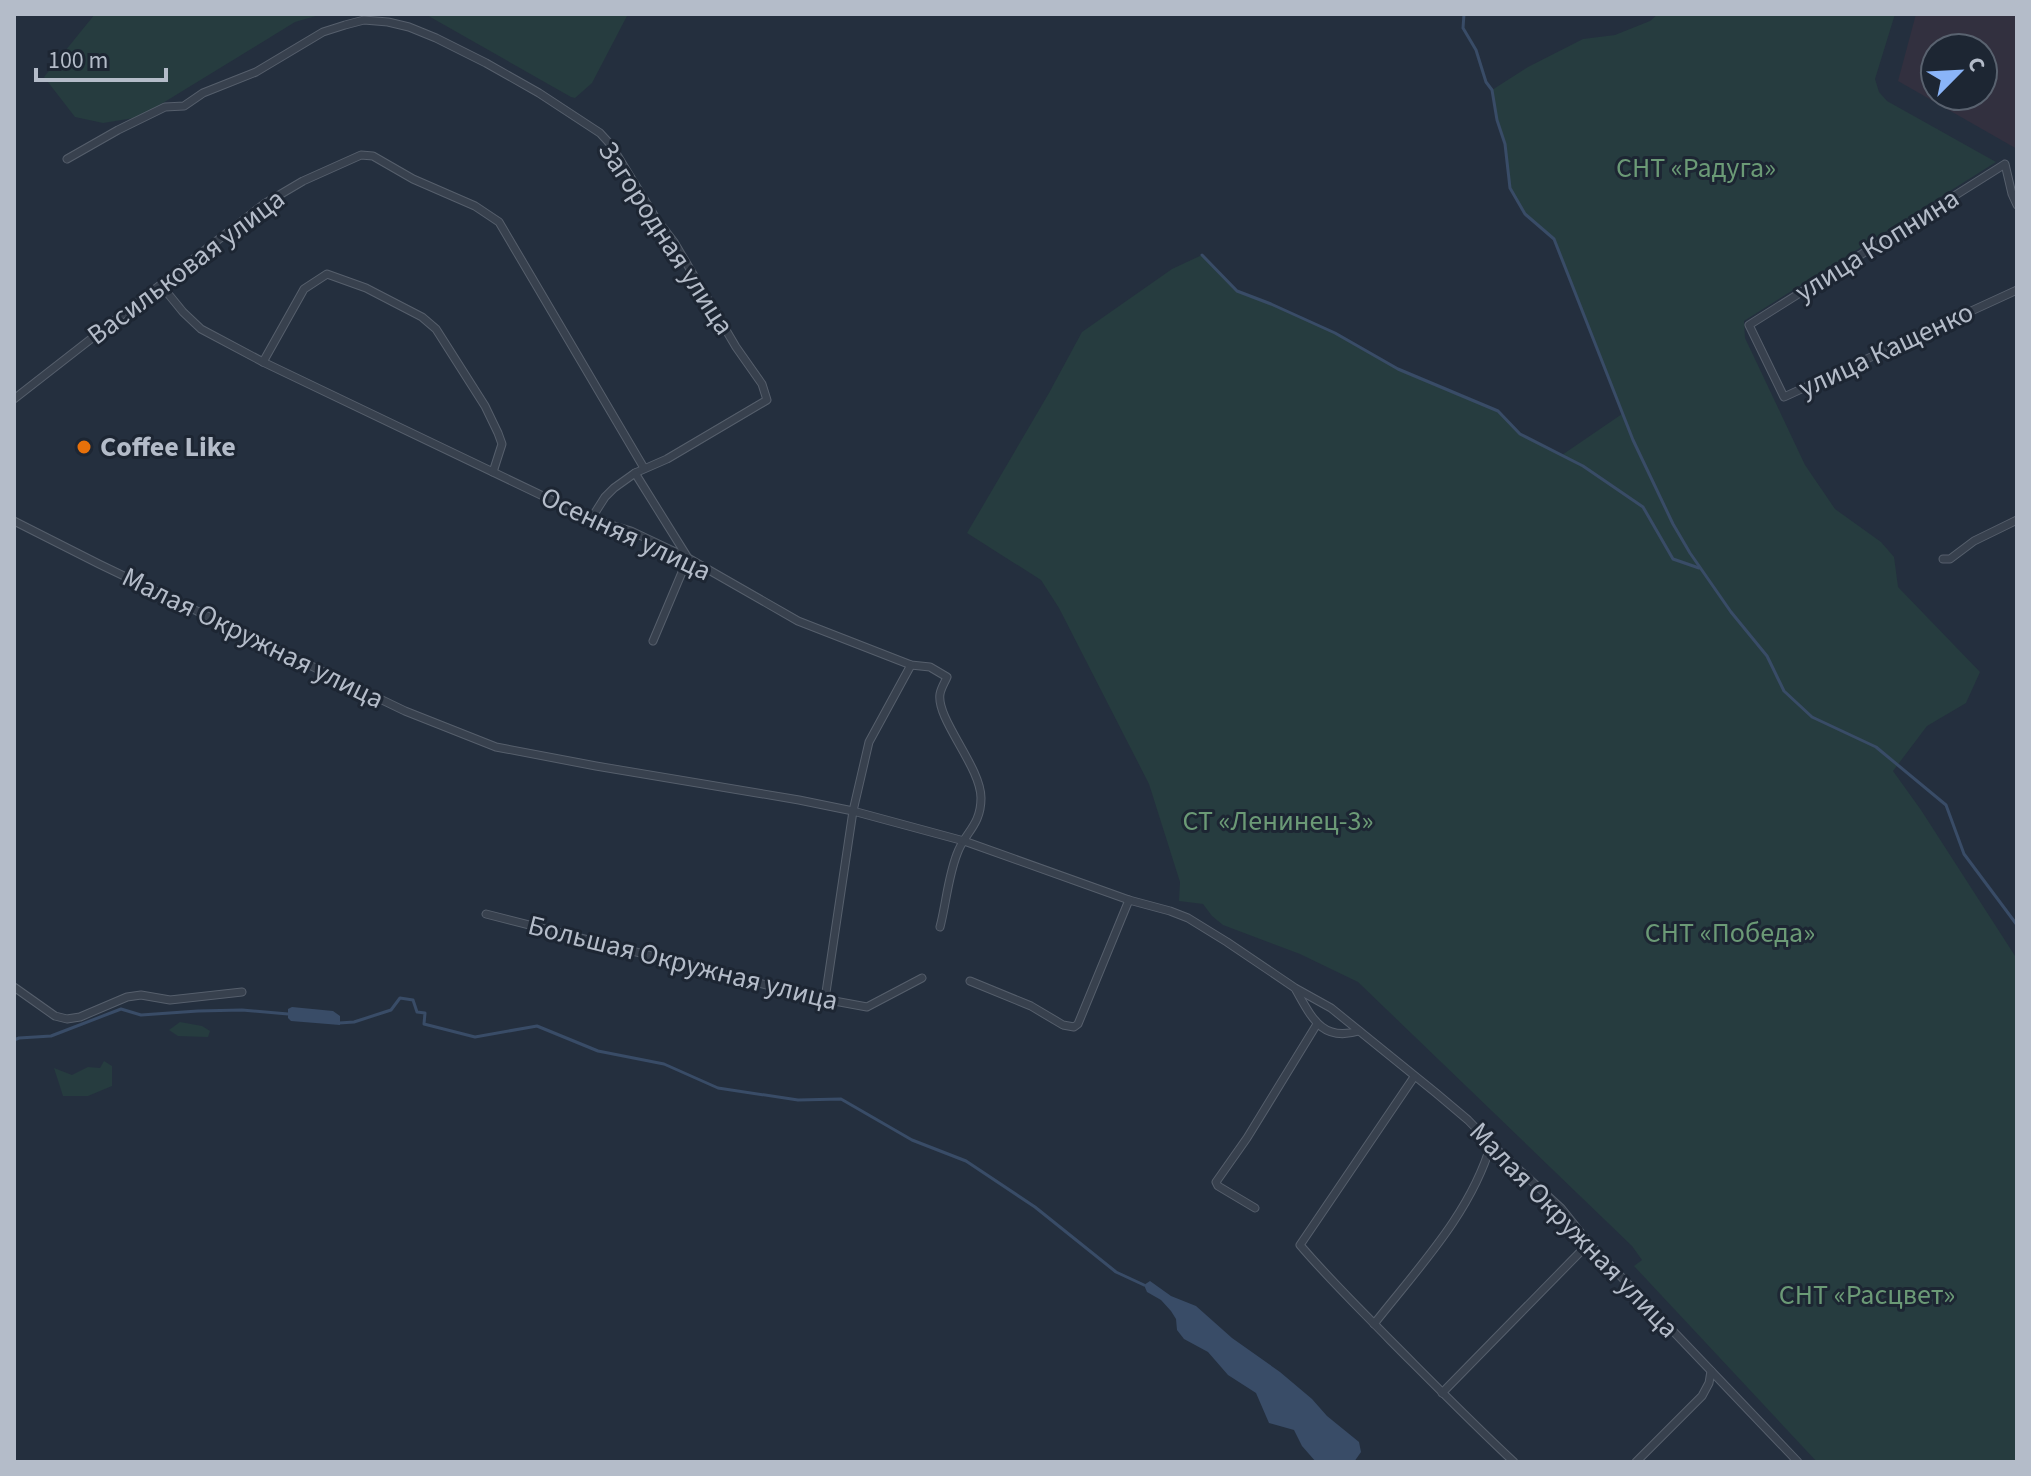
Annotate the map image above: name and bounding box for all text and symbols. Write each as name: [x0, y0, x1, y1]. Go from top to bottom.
scale bar: [36, 32, 166, 82]
north arrow: [1919, 32, 1999, 112]
text: 100 m: [48, 43, 108, 78]
text: С: [1959, 52, 1994, 77]
street label: Загородная улица: [588, 133, 744, 343]
park label: СНТ «Радуга»: [1616, 148, 1776, 188]
street label: улица Копнина: [1787, 178, 1967, 312]
street label: Васильковая улица: [79, 179, 293, 355]
street label: улица Кащенко: [1792, 292, 1980, 408]
place label: Coffee Like: [100, 427, 236, 467]
marker: Coffee Like: [75, 438, 93, 456]
street label: Осенняя улица: [534, 477, 718, 591]
street label: Малая Окружная улица: [115, 557, 391, 719]
park label: СТ «Ленинец-3»: [1183, 801, 1373, 841]
street label: Большая Окружная улица: [524, 905, 842, 1021]
park label: СНТ «Победа»: [1645, 913, 1815, 953]
street label: Малая Окружная улица: [1460, 1113, 1688, 1347]
park label: СНТ «Расцвет»: [1779, 1275, 1955, 1315]

